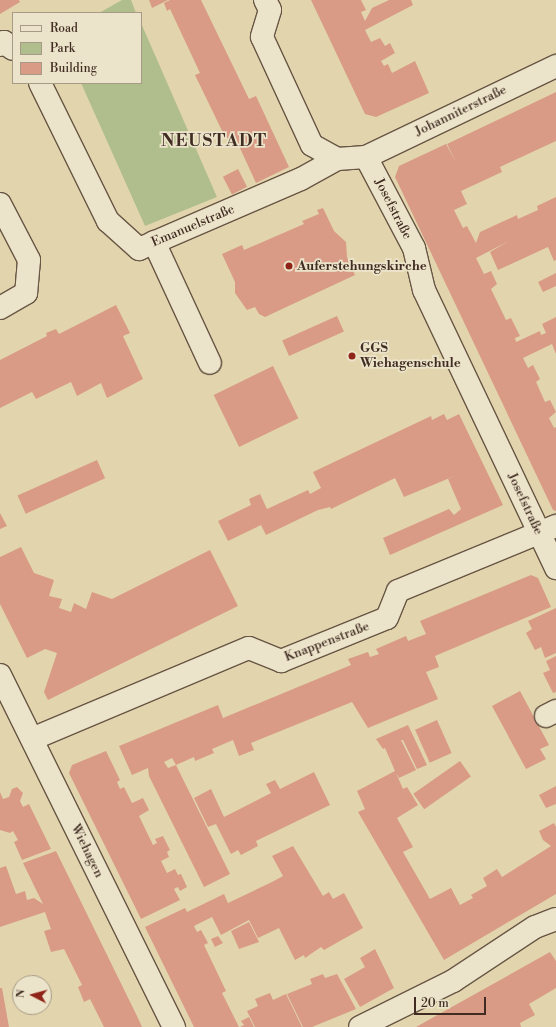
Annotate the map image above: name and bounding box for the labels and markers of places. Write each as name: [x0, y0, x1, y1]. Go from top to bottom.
place label: Auferstehungskirche: [297, 258, 427, 274]
marker: Auferstehungskirche: [284, 261, 294, 271]
place label: GGS Wiehagenschule: [360, 341, 461, 372]
marker: GGS Wiehagenschule: [347, 351, 357, 361]

